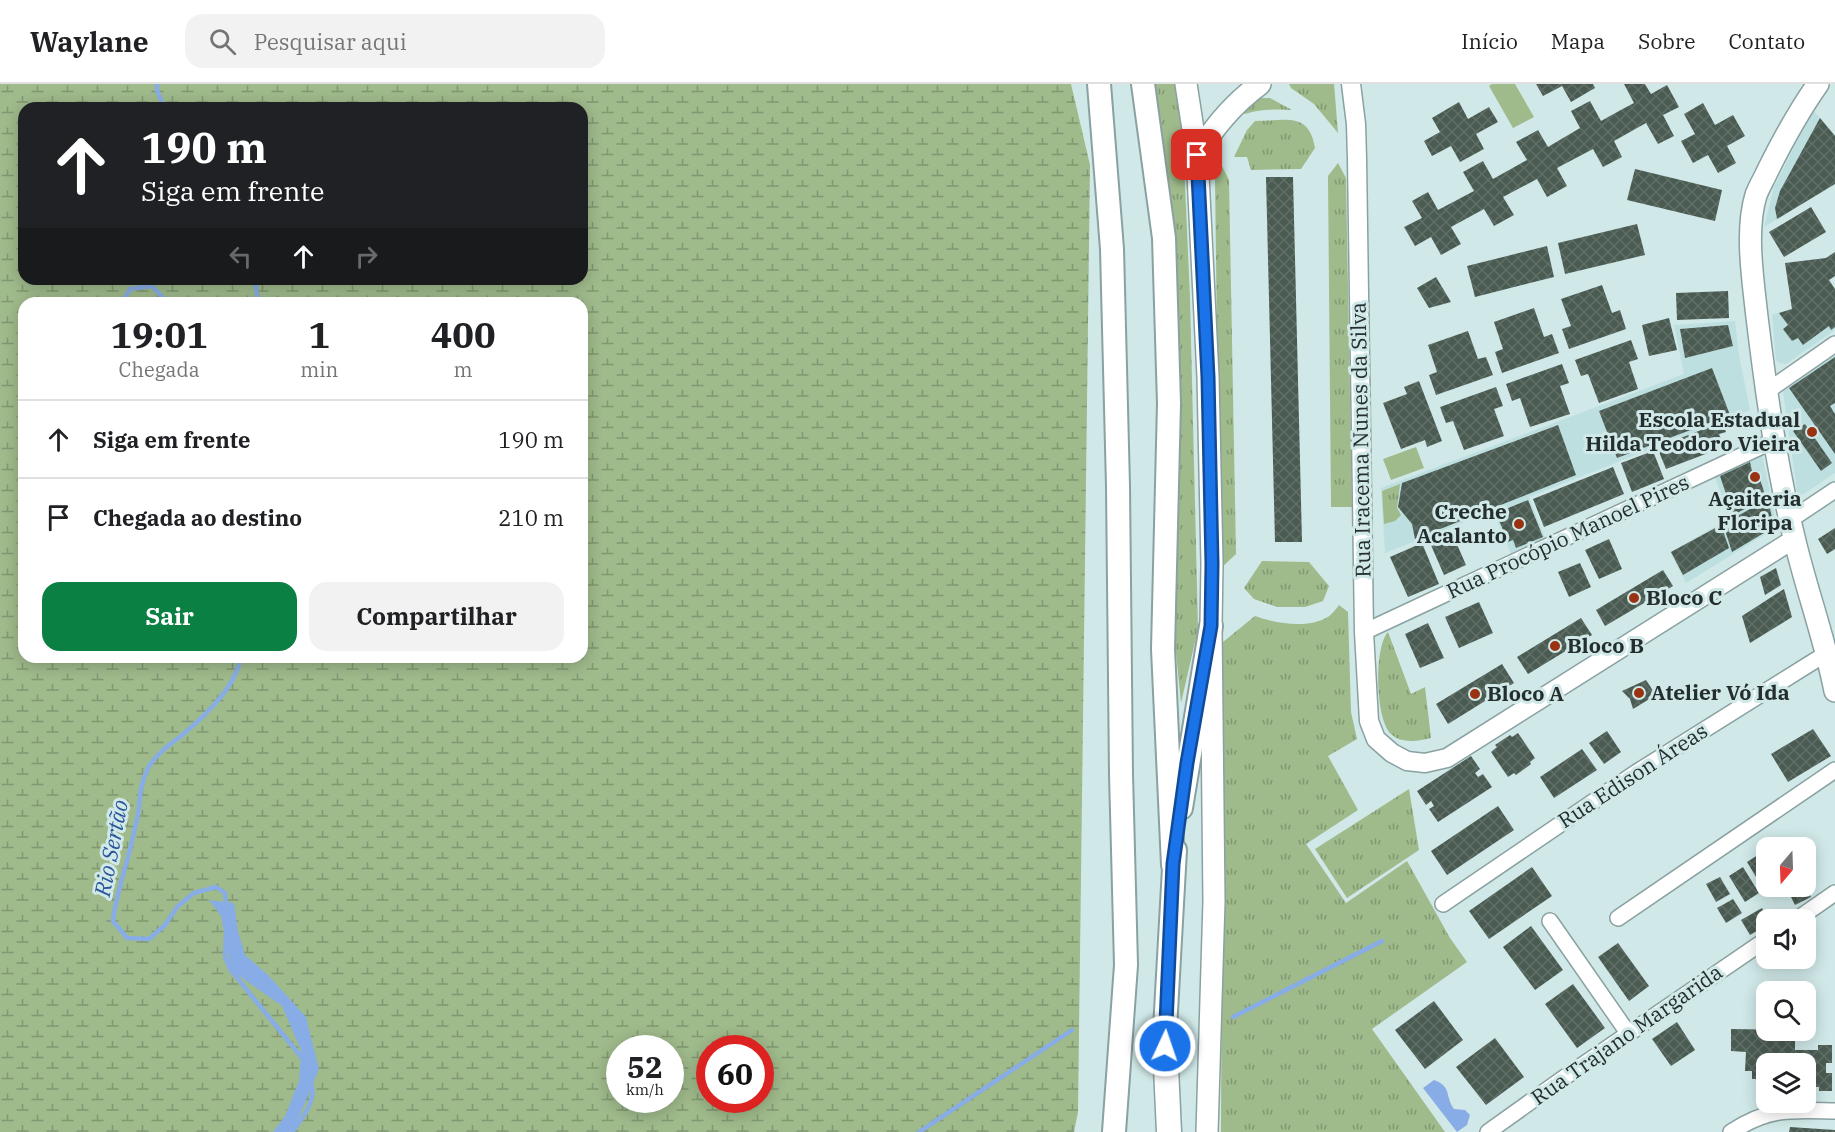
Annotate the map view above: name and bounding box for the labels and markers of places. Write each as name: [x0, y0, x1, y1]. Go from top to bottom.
pin: [1171, 129, 1222, 180]
place label: Escola Estadual Hilda Teodoro Vieira: [1585, 405, 1800, 457]
marker: Escola Estadual Hilda Teodoro Vieira: [1805, 425, 1819, 439]
marker: Açaiteria Floripa: [1748, 470, 1762, 484]
place label: Açaiteria Floripa: [1708, 484, 1802, 536]
place label: Creche Acalanto: [1417, 497, 1507, 549]
marker: Creche Acalanto: [1512, 517, 1526, 531]
place label: Bloco C: [1646, 583, 1722, 611]
marker: Bloco C: [1627, 591, 1641, 605]
place label: Bloco B: [1567, 631, 1644, 659]
marker: Bloco B: [1548, 639, 1562, 653]
place label: Atelier Vó Ida: [1651, 678, 1790, 706]
place label: Bloco A: [1487, 679, 1564, 707]
marker: Atelier Vó Ida: [1632, 686, 1646, 700]
marker: Bloco A: [1468, 687, 1482, 701]

